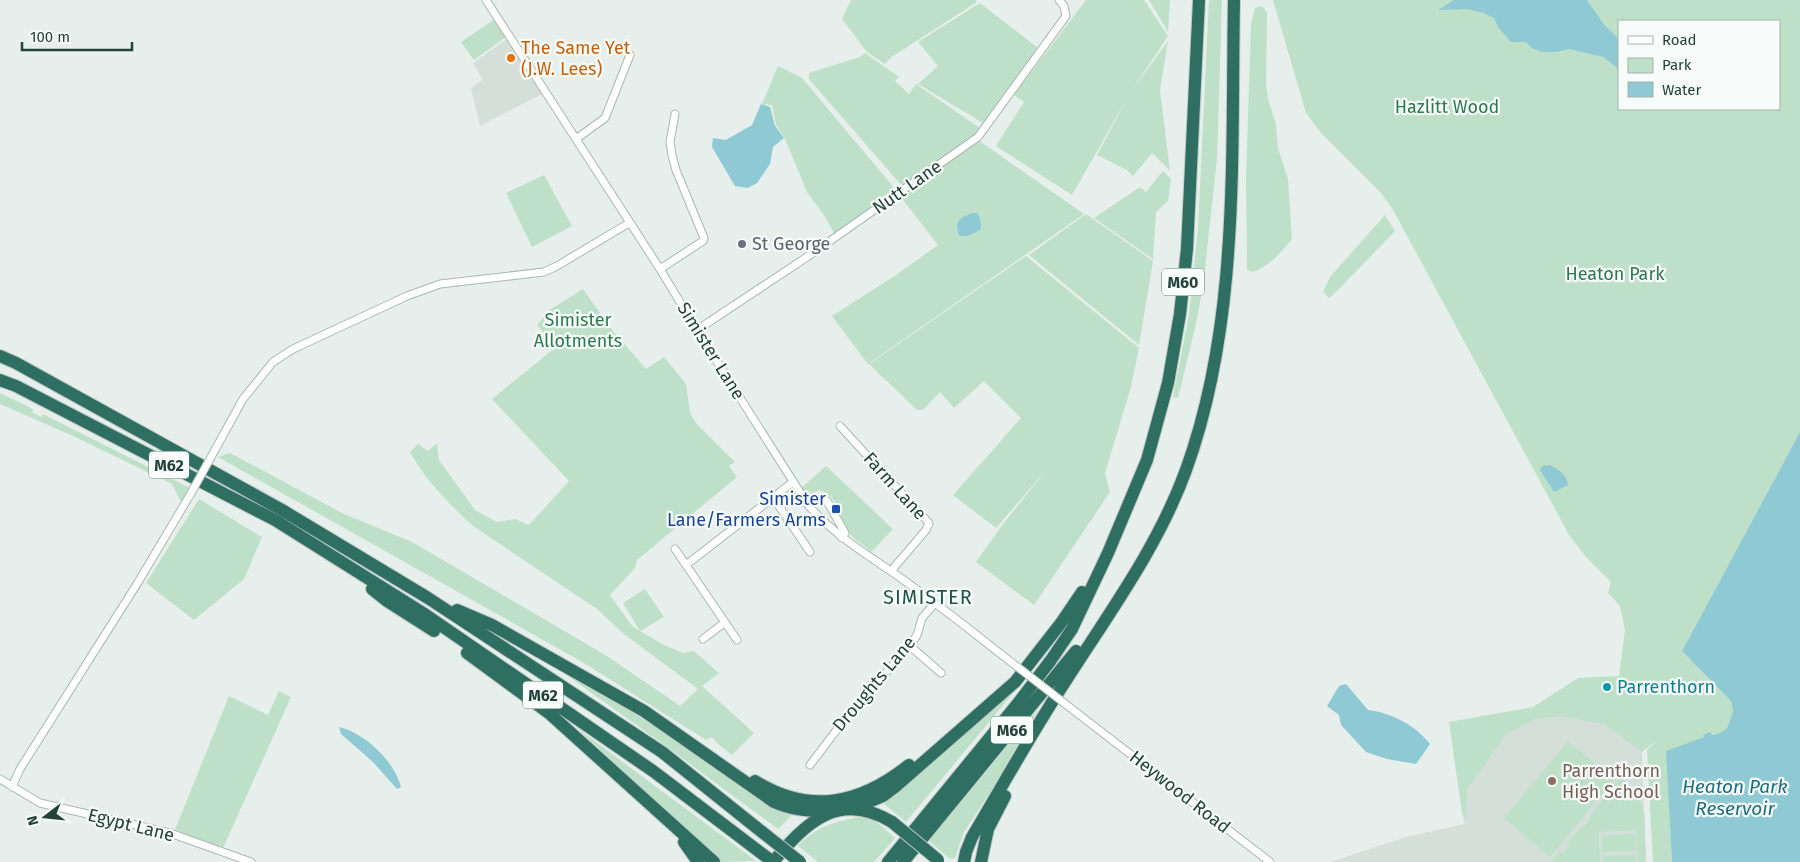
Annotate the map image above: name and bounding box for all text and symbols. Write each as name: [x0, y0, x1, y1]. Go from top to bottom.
scale bar: [22, 20, 132, 52]
legend: [1618, 20, 1780, 110]
text: 100 m: [30, 28, 70, 46]
text: Road: [1662, 31, 1697, 49]
place label: The Same Yet (J.W. Lees): [521, 37, 631, 80]
marker: The Same Yet (J.W. Lees): [505, 52, 517, 64]
text: Park: [1662, 56, 1692, 74]
text: Water: [1662, 81, 1701, 99]
park label: Hazlitt Wood: [1395, 96, 1499, 118]
street label: Nutt Lane: [868, 155, 946, 219]
place label: St George: [752, 233, 830, 255]
marker: St George: [736, 238, 748, 250]
park label: Heaton Park: [1565, 263, 1665, 285]
road number: M60: [1162, 268, 1204, 296]
street label: Simister Lane: [672, 298, 750, 404]
park label: Simister Allotments: [534, 309, 622, 352]
street label: Farm Lane: [859, 448, 931, 524]
road number: M62: [149, 452, 189, 478]
place label: Simister Lane/Farmers Arms: [667, 488, 826, 531]
marker: Simister Lane/Farmers Arms: [830, 503, 842, 515]
district label: SIMISTER: [883, 585, 973, 609]
street label: Droughts Lane: [828, 632, 920, 736]
place label: Parrenthorn: [1617, 676, 1715, 698]
marker: Parrenthorn: [1601, 681, 1613, 693]
road number: M62: [523, 682, 563, 708]
road number: M66: [991, 716, 1033, 744]
street label: Heywood Road: [1125, 746, 1235, 838]
place label: Parrenthorn High School: [1562, 760, 1660, 803]
marker: Parrenthorn High School: [1546, 775, 1558, 787]
water label: Heaton Park Reservoir: [1682, 775, 1788, 820]
north arrow: [20, 792, 70, 842]
street label: Egypt Lane: [85, 804, 177, 846]
text: N: [24, 814, 42, 827]

